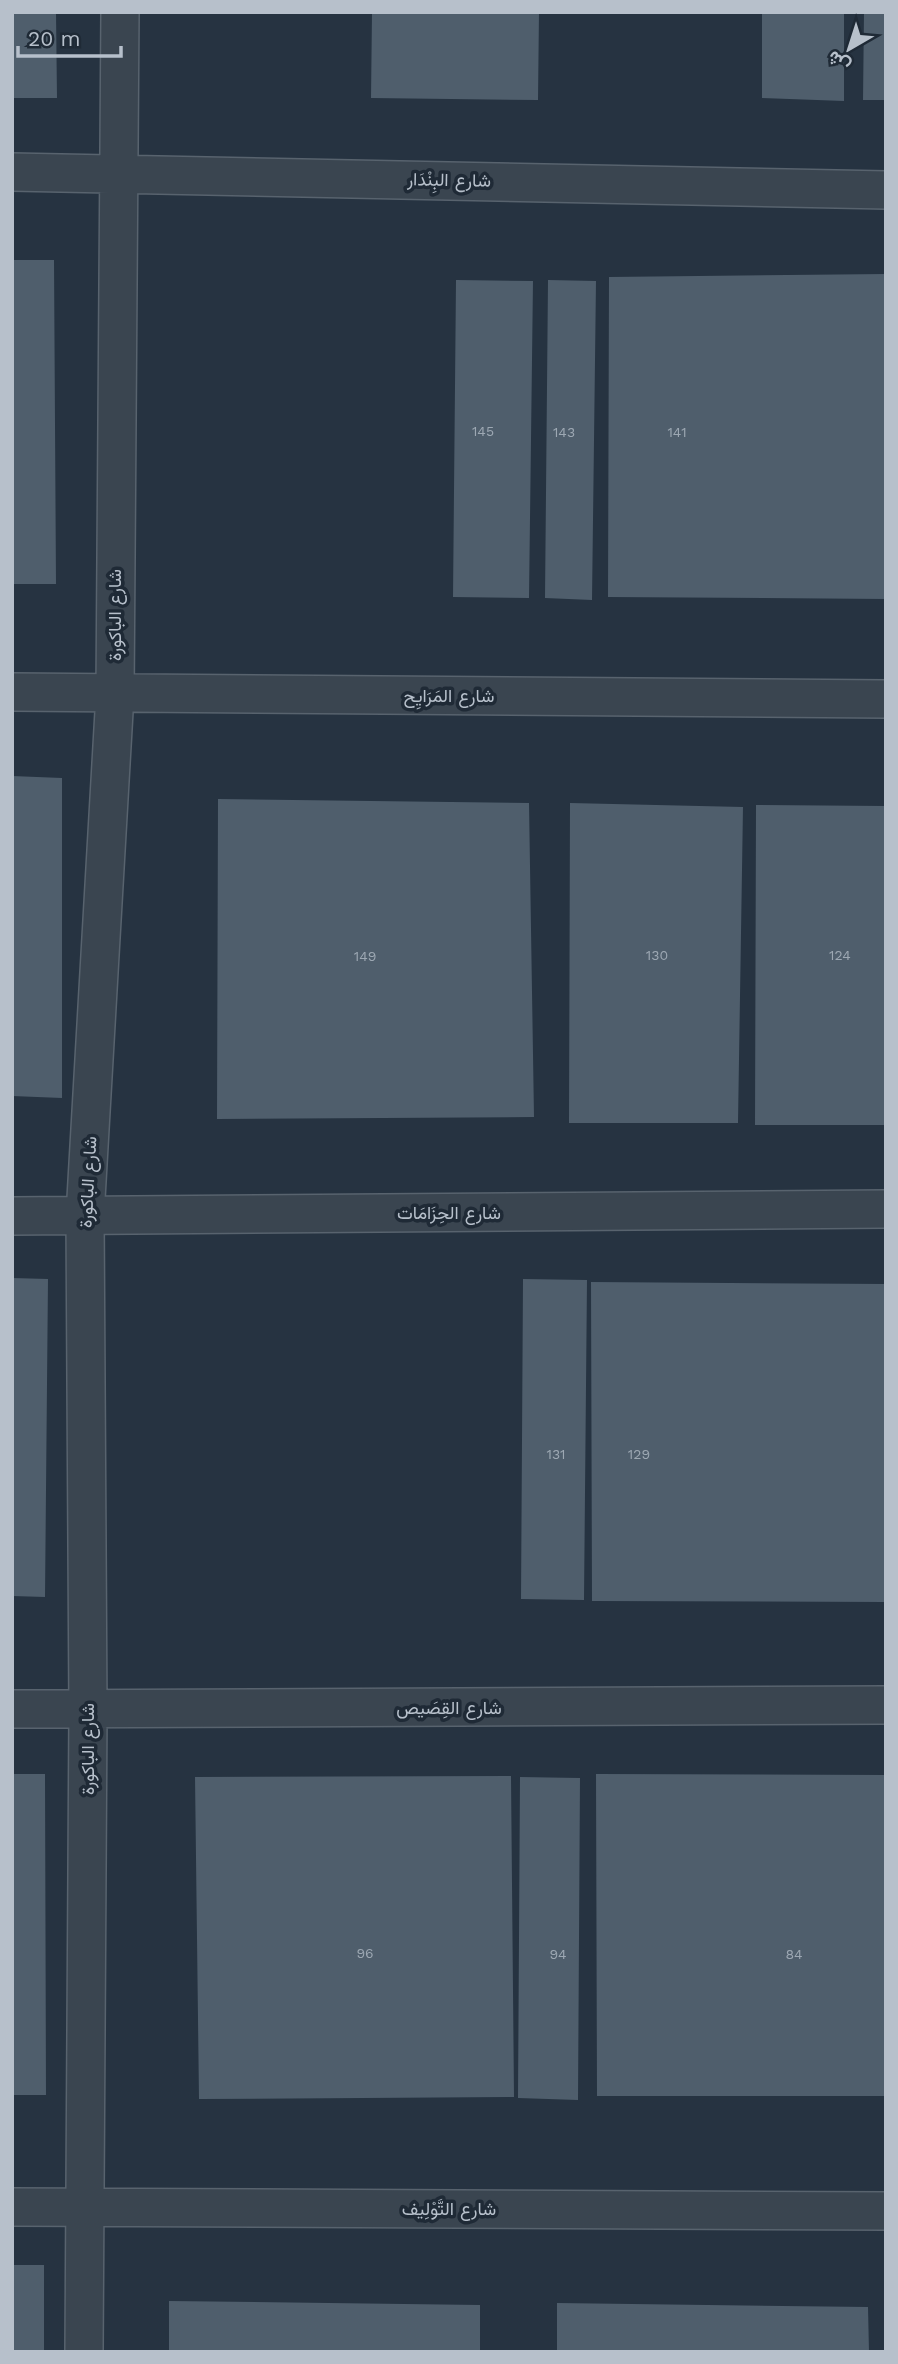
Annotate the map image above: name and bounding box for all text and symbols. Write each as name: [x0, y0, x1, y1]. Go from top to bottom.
scale bar: [18, 14, 121, 58]
north arrow: [814, 14, 884, 84]
text: 20 m: [28, 26, 80, 51]
text: ش: [822, 46, 855, 78]
street label: شارع البِنْدَار: [406, 168, 491, 195]
house number: 145: [472, 423, 494, 439]
house number: 143: [553, 424, 575, 440]
house number: 141: [667, 424, 687, 440]
street label: شارع الباكورة: [104, 569, 127, 661]
street label: شارع المَرَايِح: [404, 685, 494, 710]
house number: 130: [646, 947, 668, 963]
house number: 124: [829, 947, 851, 963]
house number: 149: [354, 948, 376, 964]
street label: شارع الباكورة: [75, 1136, 102, 1228]
street label: شارع الحِزَامَات: [397, 1202, 501, 1225]
house number: 131: [546, 1446, 566, 1462]
house number: 129: [628, 1446, 650, 1462]
street label: شارع القِصَيص: [396, 1697, 502, 1720]
street label: شارع الباكورة: [77, 1703, 100, 1795]
house number: 96: [356, 1945, 374, 1961]
house number: 94: [549, 1946, 567, 1962]
house number: 84: [785, 1946, 803, 1962]
street label: شارع التَّوْلِيف: [402, 2198, 496, 2221]

